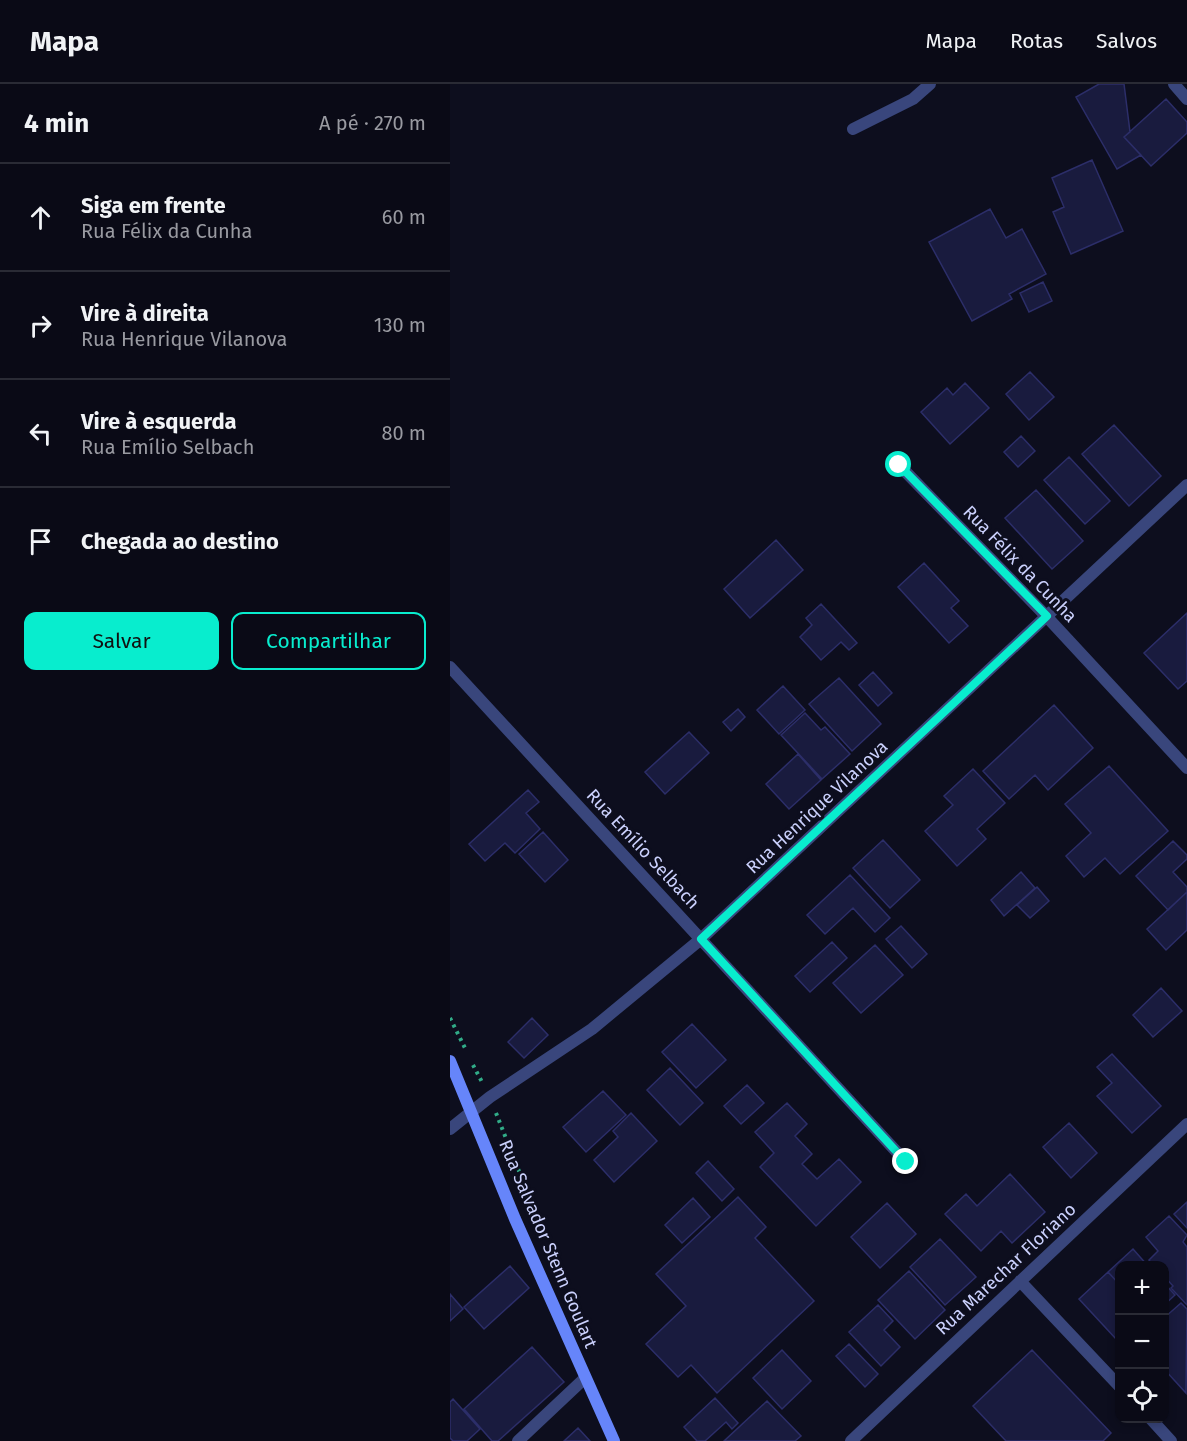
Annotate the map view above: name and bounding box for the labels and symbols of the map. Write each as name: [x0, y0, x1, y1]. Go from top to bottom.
route start: [885, 451, 911, 477]
street label: Rua Félix da Cunha: [959, 501, 1081, 627]
street label: Rua Henrique Vilanova: [742, 736, 892, 878]
street label: Rua Emílio Selbach: [582, 784, 704, 914]
street label: Rua Salvador Stenn Goulart: [494, 1136, 602, 1352]
route end: [892, 1148, 918, 1174]
street label: Rua Marechar Floriano: [931, 1198, 1081, 1340]

